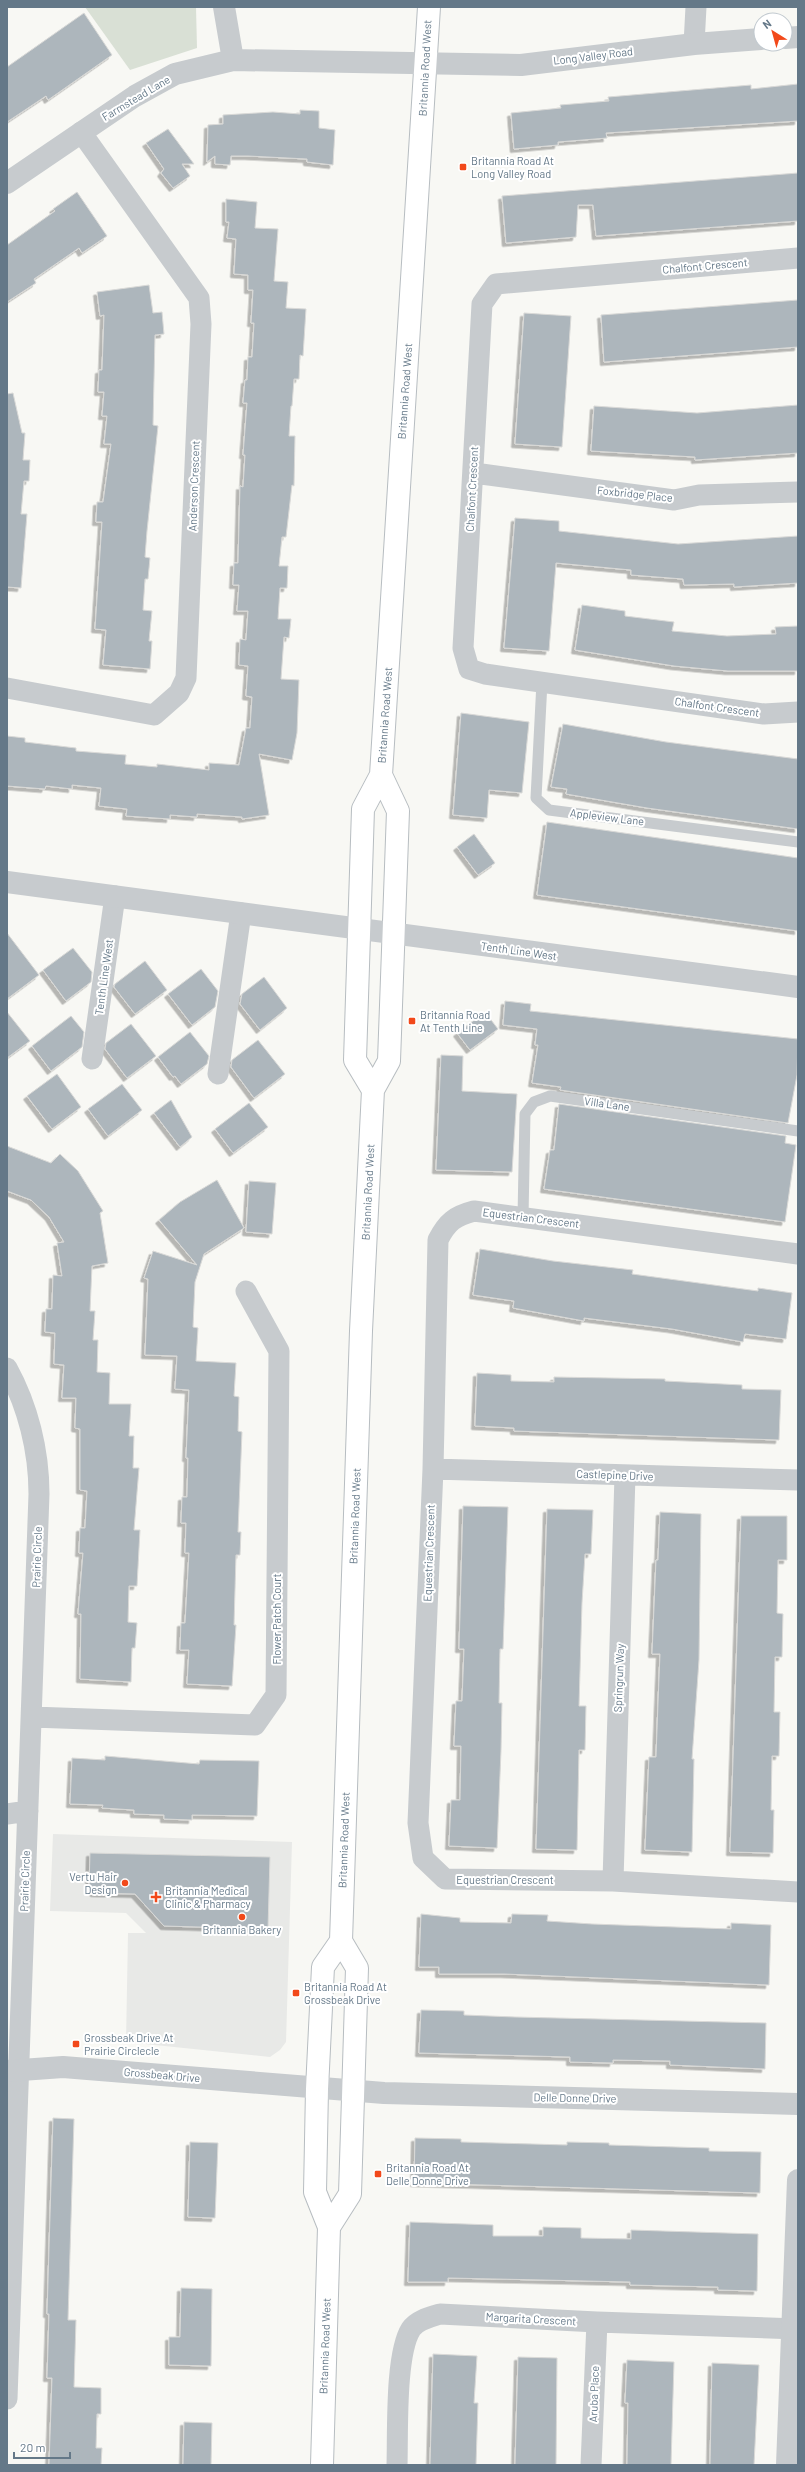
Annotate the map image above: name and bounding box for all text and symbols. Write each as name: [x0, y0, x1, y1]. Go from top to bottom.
north arrow: [753, 12, 793, 52]
text: N: [760, 16, 774, 31]
street label: Britannia Road West: [415, 19, 434, 117]
street label: Long Valley Road: [552, 44, 634, 67]
street label: Farmstead Lane: [99, 72, 172, 123]
place label: Britannia Road At Long Valley Road: [471, 154, 554, 180]
marker: Britannia Road At Long Valley Road: [458, 162, 468, 172]
street label: Chalfont Crescent: [662, 255, 748, 276]
street label: Britannia Road West: [395, 342, 414, 440]
street label: Anderson Crescent: [185, 440, 202, 532]
street label: Chalfont Crescent: [463, 446, 480, 532]
street label: Foxbridge Place: [597, 483, 674, 504]
street label: Britannia Road West: [375, 666, 394, 764]
street label: Chalfont Crescent: [674, 694, 760, 719]
street label: Appleview Lane: [569, 806, 645, 828]
street label: Tenth Line West: [92, 938, 115, 1016]
street label: Tenth Line West: [480, 939, 558, 962]
place label: Britannia Road At Tenth Line: [420, 1008, 490, 1034]
marker: Britannia Road At Tenth Line: [407, 1016, 417, 1026]
street label: Villa Lane: [584, 1094, 631, 1113]
street label: Britannia Road West: [358, 1143, 377, 1241]
street label: Equestrian Crescent: [482, 1205, 580, 1230]
street label: Castlepine Drive: [576, 1467, 654, 1482]
street label: Britannia Road West: [346, 1468, 363, 1564]
street label: Equestrian Crescent: [420, 1504, 437, 1602]
street label: Prairie Circle: [29, 1526, 44, 1588]
street label: Flower Patch Court: [270, 1574, 283, 1664]
street label: Springrun Way: [611, 1643, 626, 1713]
street label: Britannia Road West: [335, 1792, 352, 1888]
street label: Prairie Circle: [17, 1850, 32, 1912]
place label: Vertu Hair Design: [69, 1870, 117, 1896]
street label: Equestrian Crescent: [456, 1873, 554, 1886]
marker: Vertu Hair Design: [120, 1878, 130, 1888]
place label: Britannia Medical Clinic & Pharmacy: [165, 1884, 251, 1910]
marker: Britannia Medical Clinic & Pharmacy: [150, 1891, 162, 1903]
marker: Britannia Bakery: [237, 1912, 247, 1922]
place label: Britannia Bakery: [203, 1923, 281, 1936]
place label: Britannia Road At Grossbeak Drive: [304, 1980, 387, 2006]
marker: Britannia Road At Grossbeak Drive: [291, 1988, 301, 1998]
place label: Grossbeak Drive At Prairie Circlecle: [84, 2031, 173, 2057]
marker: Grossbeak Drive At Prairie Circlecle: [71, 2039, 81, 2049]
street label: Grossbeak Drive: [123, 2065, 201, 2084]
street label: Delle Donne Drive: [533, 2090, 617, 2105]
place label: Britannia Road At Delle Donne Drive: [386, 2161, 469, 2187]
marker: Britannia Road At Delle Donne Drive: [373, 2169, 383, 2179]
street label: Britannia Road West: [316, 2298, 333, 2394]
street label: Margarita Crescent: [485, 2310, 577, 2327]
street label: Aruba Place: [586, 2365, 601, 2423]
scale bar: [14, 2434, 70, 2460]
text: 20 m: [20, 2440, 46, 2454]

